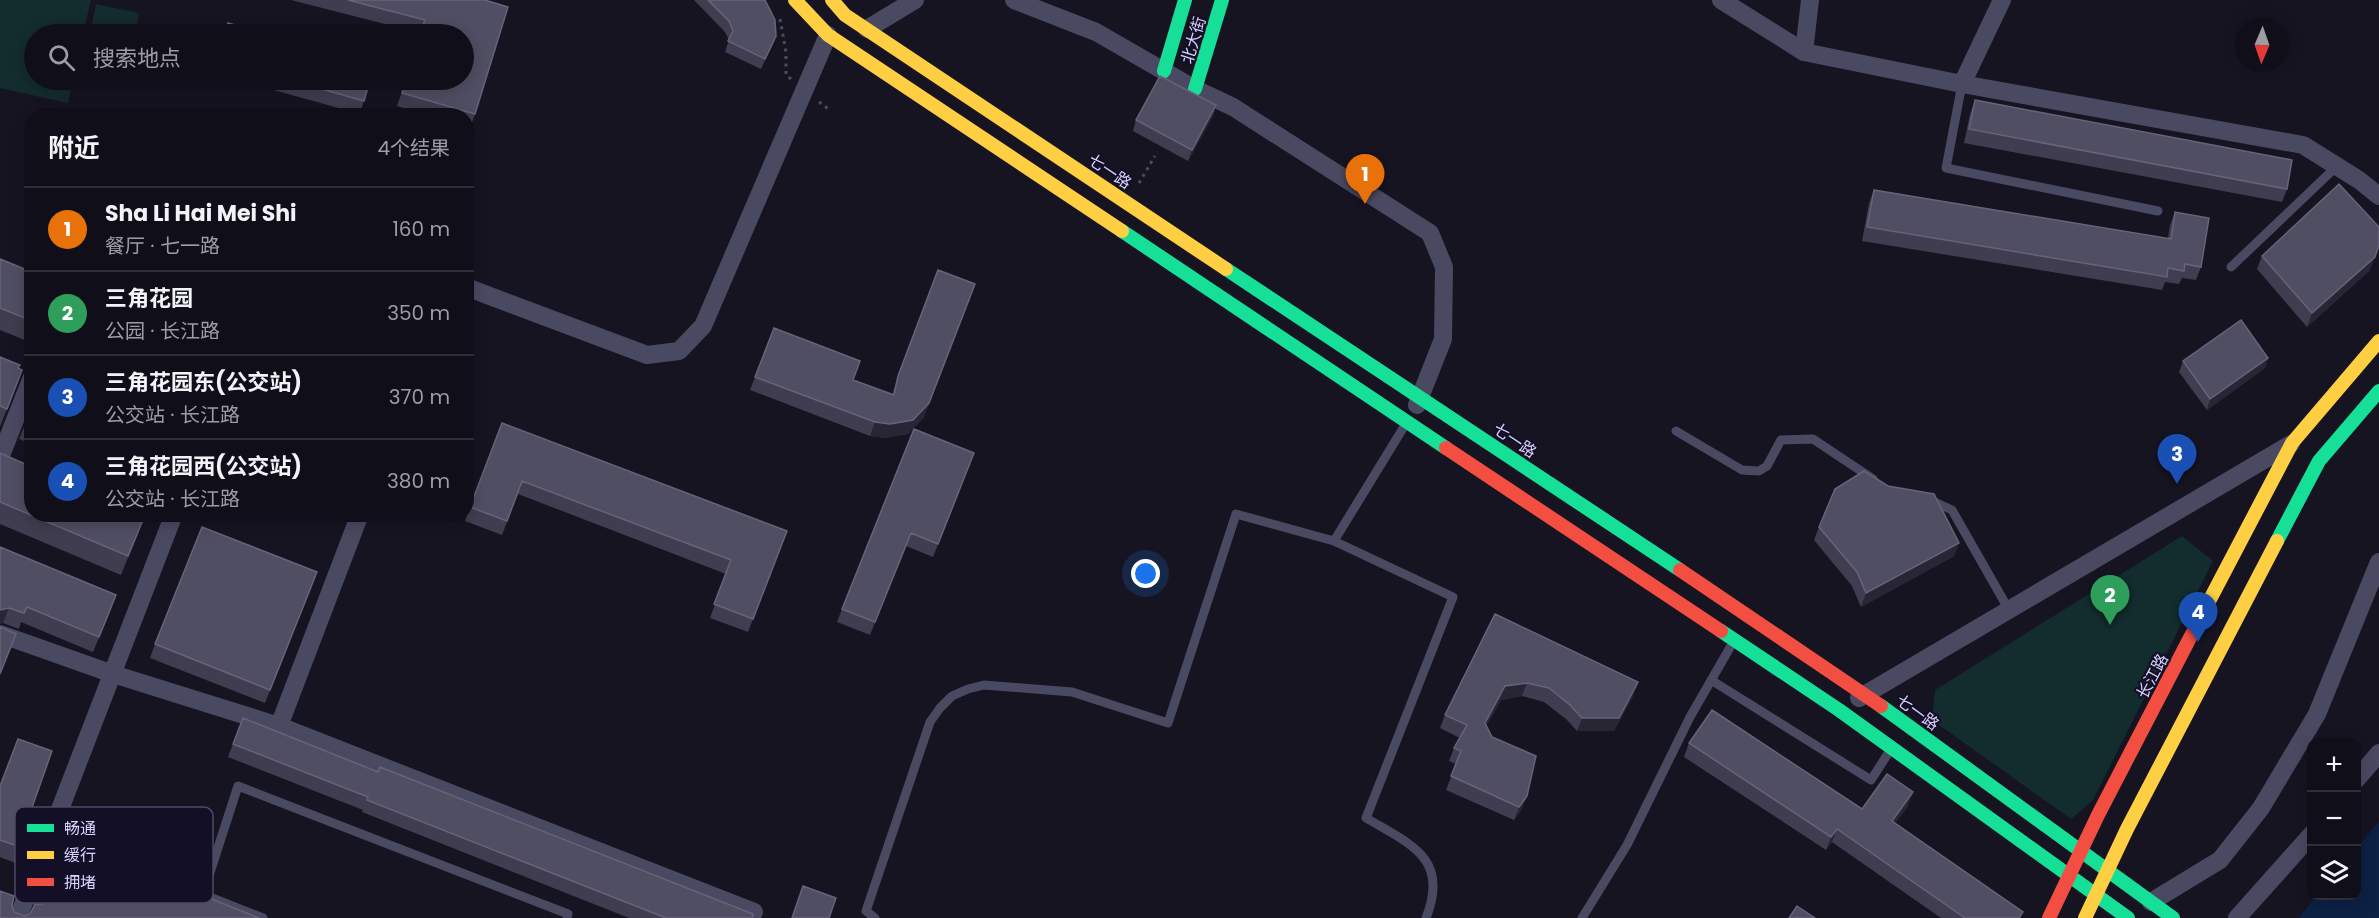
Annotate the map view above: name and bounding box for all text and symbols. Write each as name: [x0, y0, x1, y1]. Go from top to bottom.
street label: 北大街: [1175, 14, 1211, 66]
north arrow: [2235, 18, 2289, 72]
search box: [24, 24, 474, 90]
icon: search: [45, 41, 78, 74]
text: 搜索地点: [93, 43, 181, 74]
text: 附近: [48, 130, 100, 166]
text: 4个结果: [377, 134, 450, 162]
street label: 七一路: [1083, 148, 1136, 194]
pin: 1: [1346, 154, 1384, 204]
text: Sha Li Hai Mei Shi: [105, 198, 297, 229]
text: 1: [64, 215, 71, 243]
text: 160 m: [392, 215, 450, 243]
text: 餐厅 · 七一路: [105, 232, 220, 260]
text: 三角花园: [105, 283, 193, 314]
text: 2: [62, 299, 73, 327]
text: 350 m: [387, 299, 450, 327]
text: 公园 · 长江路: [105, 317, 220, 345]
text: 三角花园东(公交站): [105, 367, 302, 398]
text: 3: [61, 383, 74, 411]
text: 370 m: [389, 383, 450, 411]
text: 公交站 · 长江路: [105, 401, 240, 429]
street label: 七一路: [1488, 417, 1541, 463]
pin: 3: [2158, 434, 2196, 484]
text: 三角花园西(公交站): [105, 451, 302, 482]
text: 4: [61, 467, 74, 495]
text: 380 m: [387, 467, 450, 495]
text: 公交站 · 长江路: [105, 485, 240, 513]
your location: [1131, 559, 1160, 588]
pin: 2: [2090, 576, 2130, 625]
pin: 4: [2178, 592, 2218, 642]
street label: 长江路: [2131, 650, 2174, 703]
street label: 七一路: [1892, 689, 1944, 736]
map controls: [2307, 738, 2361, 900]
button: +: [2307, 738, 2361, 792]
button: −: [2307, 792, 2361, 846]
legend: [15, 807, 213, 903]
text: 畅通: [64, 817, 96, 840]
text: 缓行: [64, 844, 96, 867]
button: layers: [2307, 846, 2361, 900]
text: 拥堵: [64, 871, 96, 894]

